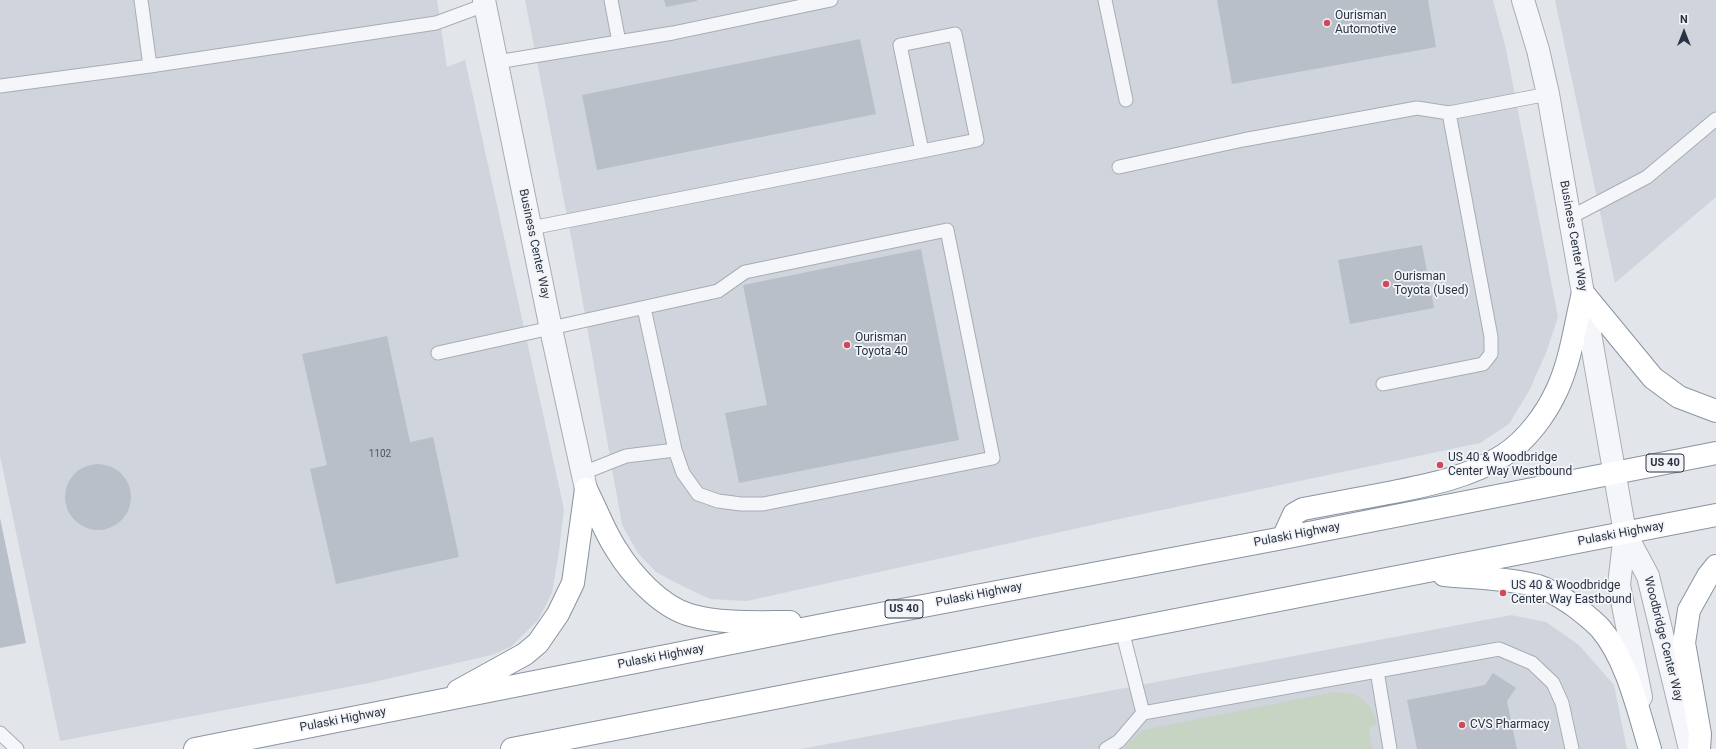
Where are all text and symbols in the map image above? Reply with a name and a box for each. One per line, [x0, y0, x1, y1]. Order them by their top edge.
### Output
place label: Ourisman Automotive [1335, 9, 1396, 37]
north arrow [1664, 12, 1704, 52]
text: N [1680, 13, 1688, 26]
marker: Ourisman Automotive [1322, 18, 1332, 28]
street label: Business Center Way [1556, 179, 1590, 293]
street label: Business Center Way [515, 188, 553, 300]
place label: Ourisman Toyota (Used) [1394, 270, 1469, 298]
marker: Ourisman Toyota (Used) [1381, 279, 1391, 289]
place label: Ourisman Toyota 40 [855, 331, 908, 359]
marker: Ourisman Toyota 40 [842, 340, 852, 350]
house number: 1102 [369, 448, 391, 460]
place label: US 40 & Woodbridge Center Way Westbound [1448, 451, 1572, 479]
road number: US 40 [1646, 454, 1684, 472]
marker: US 40 & Woodbridge Center Way Westbound [1435, 460, 1445, 470]
street label: Pulaski Highway [1577, 519, 1665, 549]
street label: Pulaski Highway [1253, 520, 1341, 550]
street label: Woodbridge Center Way [1641, 575, 1685, 703]
place label: US 40 & Woodbridge Center Way Eastbound [1511, 579, 1632, 607]
street label: Pulaski Highway [935, 580, 1023, 610]
marker: US 40 & Woodbridge Center Way Eastbound [1498, 588, 1508, 598]
road number: US 40 [885, 600, 923, 618]
street label: Pulaski Highway [617, 642, 705, 672]
street label: Pulaski Highway [299, 705, 387, 735]
place label: CVS Pharmacy [1470, 718, 1549, 732]
marker: CVS Pharmacy [1457, 720, 1467, 730]

